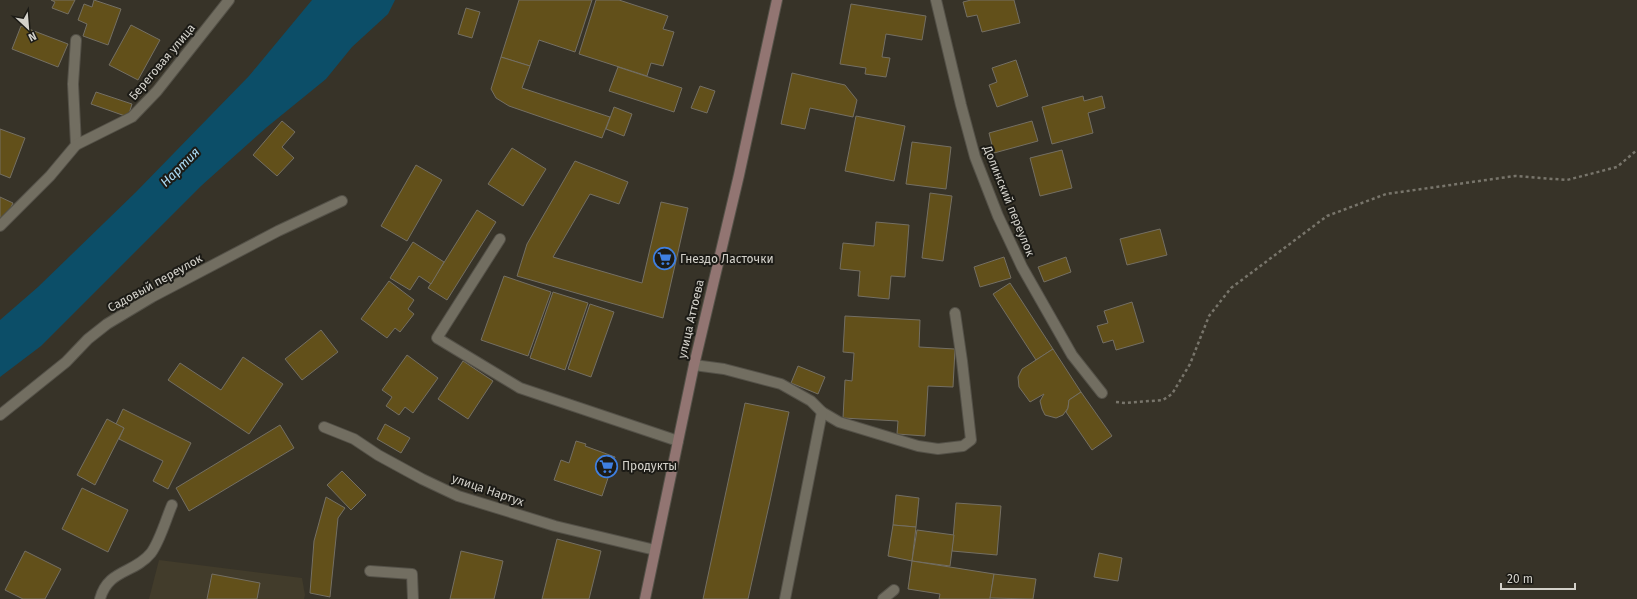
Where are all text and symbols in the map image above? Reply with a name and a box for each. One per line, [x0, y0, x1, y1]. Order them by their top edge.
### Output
north arrow [8, 8, 48, 48]
street label: Береговая улица [126, 21, 198, 103]
text: N [26, 29, 38, 44]
street label: Долинский переулок [980, 143, 1038, 259]
water label: Нартия [157, 144, 203, 190]
supermarket icon: Гнездо Ласточки [651, 246, 677, 272]
street label: Садовый переулок [105, 251, 205, 315]
place label: Гнездо Ласточки [680, 252, 774, 266]
street label: улица Аттоева [675, 278, 707, 360]
supermarket icon: Продукты [593, 453, 619, 479]
place label: Продукты [622, 459, 677, 473]
street label: улица Нартух [450, 471, 526, 509]
scale bar [1501, 565, 1575, 591]
text: 20 m [1507, 572, 1533, 586]

